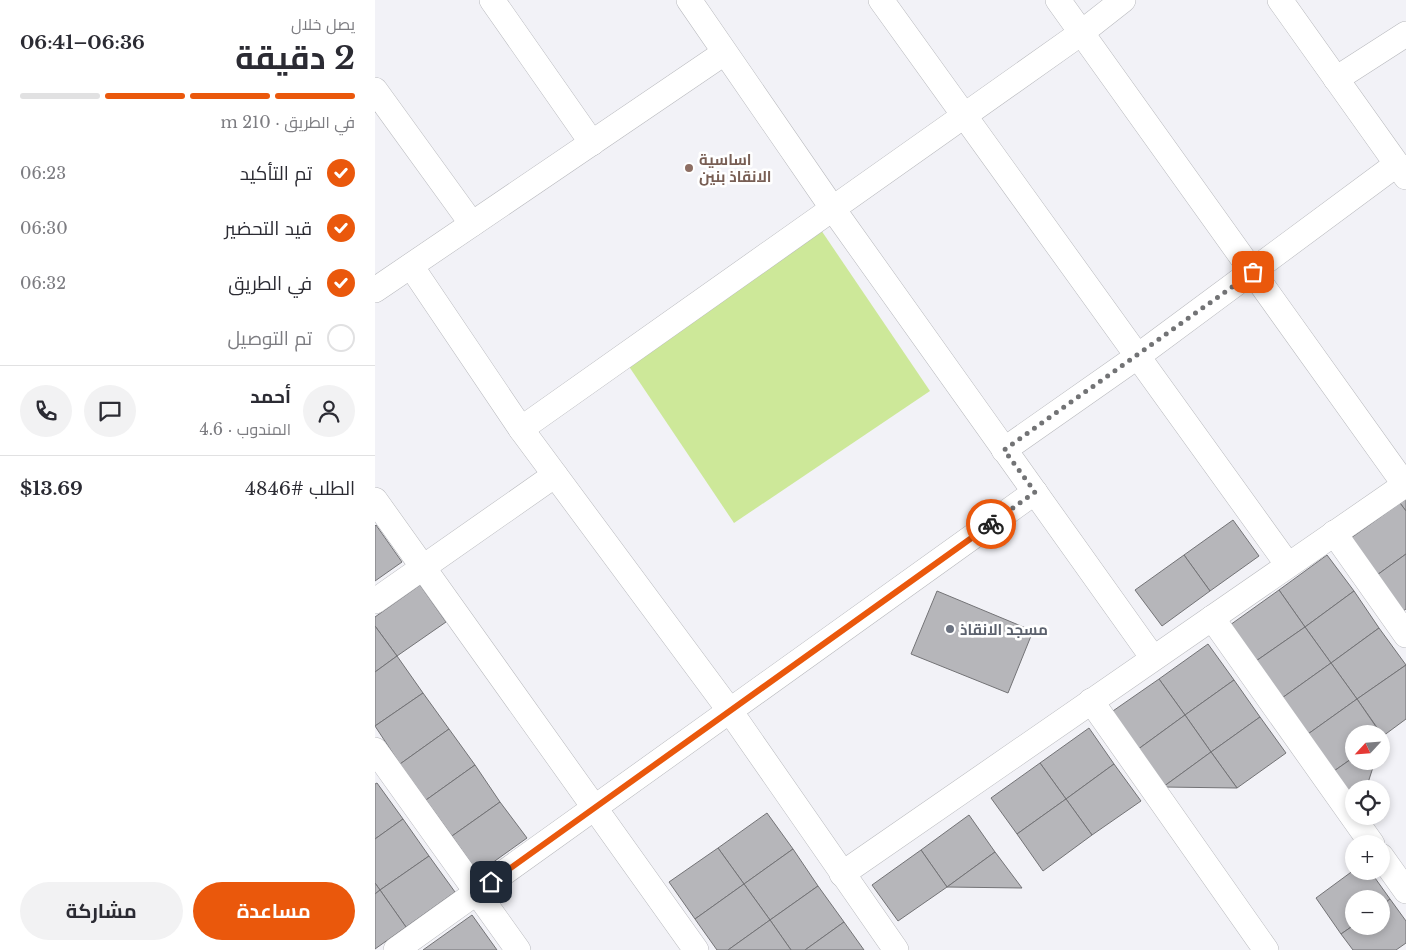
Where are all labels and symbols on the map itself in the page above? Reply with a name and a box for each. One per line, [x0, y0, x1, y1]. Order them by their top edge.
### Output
place label: اساسية الانقاذ بنين [699, 150, 772, 186]
marker: اساسية الانقاذ بنين [683, 162, 695, 174]
pin [1232, 251, 1274, 293]
courier [966, 499, 1016, 549]
place label: مسجد الانقاذ [960, 620, 1048, 639]
marker: مسجد الانقاذ [944, 623, 956, 635]
north arrow [1345, 725, 1390, 770]
pin [470, 861, 512, 903]

